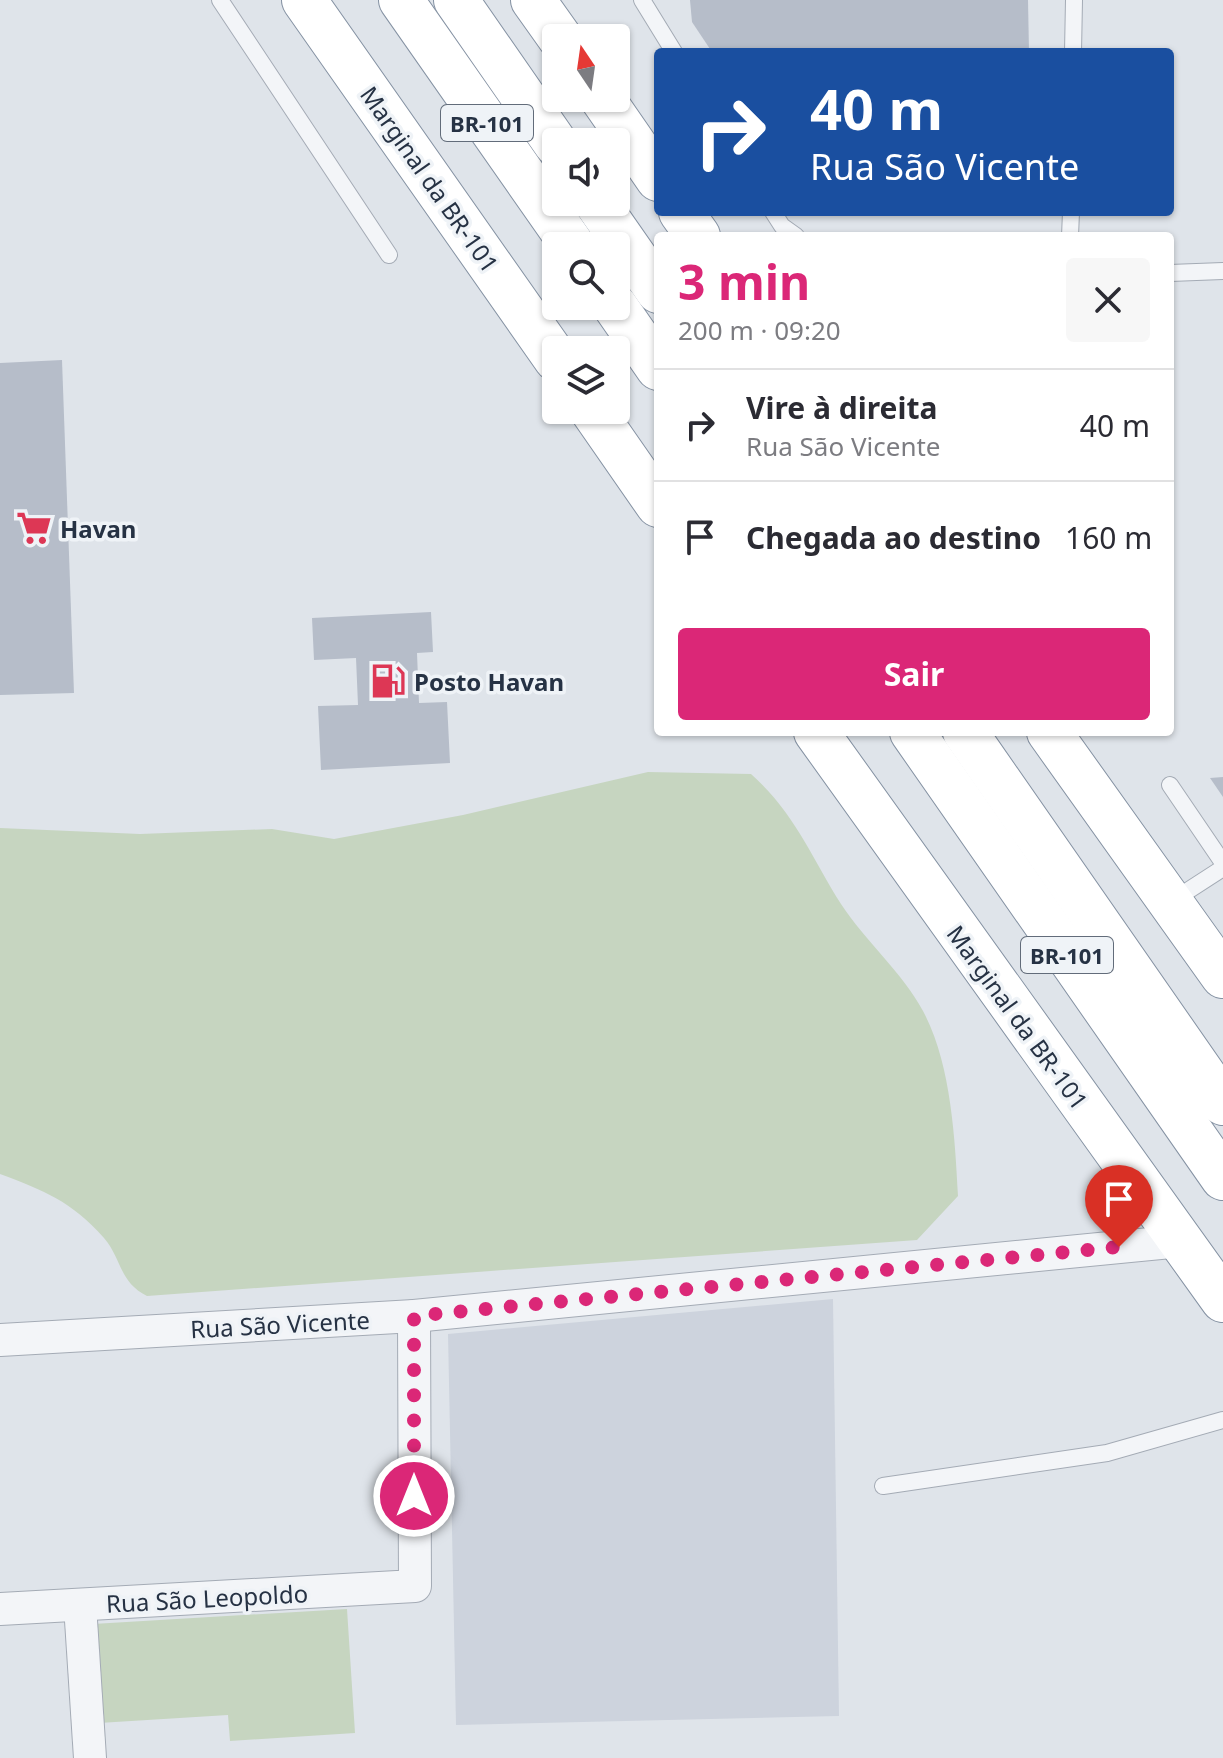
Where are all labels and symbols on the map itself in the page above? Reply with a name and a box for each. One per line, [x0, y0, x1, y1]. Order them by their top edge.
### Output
north arrow [542, 24, 630, 112]
street label: Marginal da BR-101 [353, 79, 507, 279]
road number: BR-101 [441, 105, 533, 141]
supermarket icon: Havan [15, 509, 53, 547]
place label: Havan [60, 512, 136, 545]
fuel station icon: Posto Havan [369, 662, 407, 700]
place label: Posto Havan [414, 665, 564, 698]
street label: Marginal da BR-101 [940, 918, 1096, 1116]
road number: BR-101 [1021, 937, 1113, 973]
pin [1085, 1165, 1153, 1247]
street label: Rua São Vicente [189, 1303, 371, 1345]
position arrow [372, 1454, 456, 1538]
street label: Rua São Leopoldo [105, 1576, 309, 1620]

